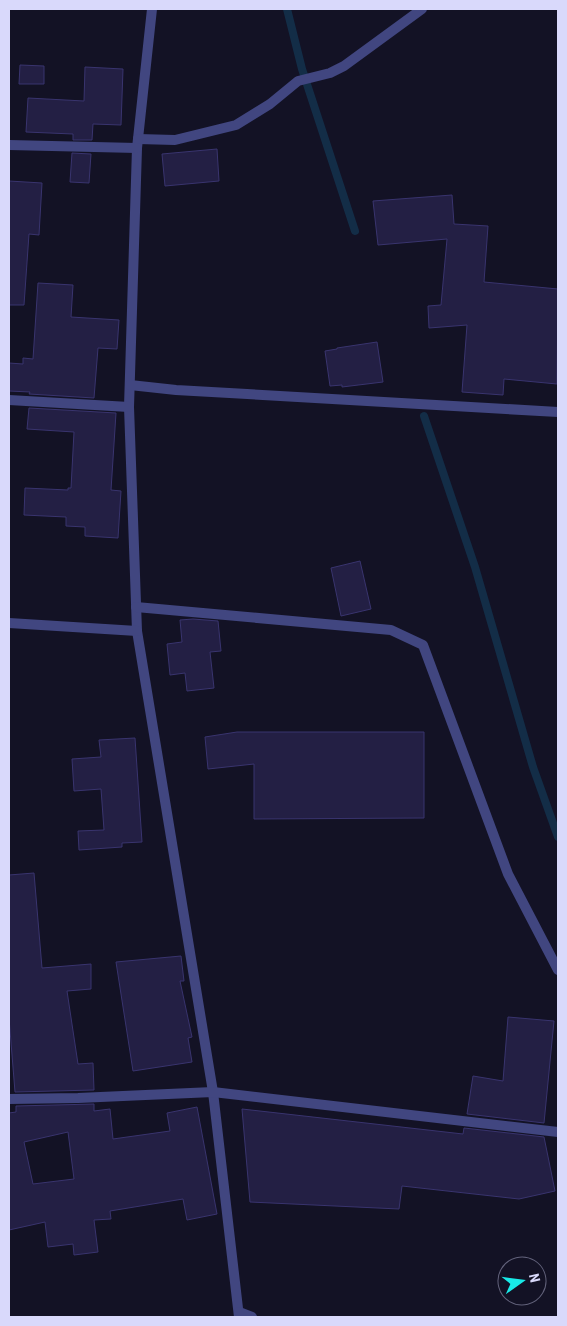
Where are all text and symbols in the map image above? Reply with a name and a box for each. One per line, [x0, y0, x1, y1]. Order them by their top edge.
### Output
north arrow [497, 1256, 547, 1306]
text: N [526, 1272, 543, 1284]

